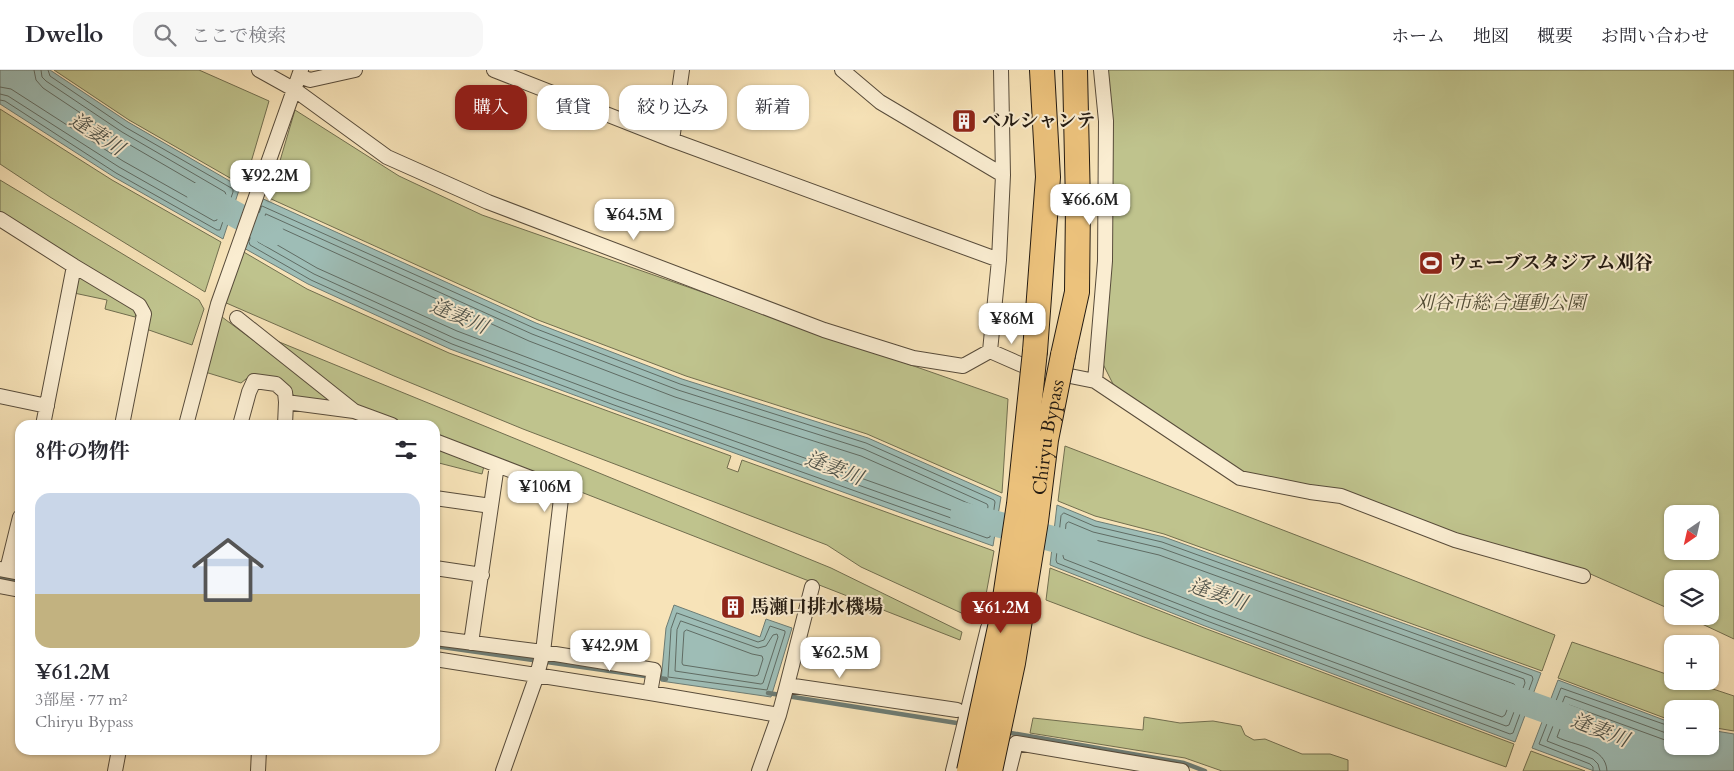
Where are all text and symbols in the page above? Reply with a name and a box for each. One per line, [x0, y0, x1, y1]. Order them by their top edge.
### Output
search box [133, 12, 483, 57]
text: Dwello [25, 18, 103, 51]
icon: search [151, 21, 179, 49]
text: ここで検索 [191, 23, 286, 49]
text: ホーム [1391, 24, 1445, 49]
text: 地図 [1473, 24, 1509, 49]
text: 概要 [1537, 24, 1573, 49]
text: お問い合わせ [1601, 24, 1709, 49]
chip: 購入 [455, 85, 527, 130]
chip: 賃貸 [537, 85, 609, 130]
chip: 絞り込み [619, 85, 727, 130]
chip: 新着 [737, 85, 809, 130]
water label: 逢妻川 [64, 106, 131, 163]
building icon: ベルシャンテ [951, 108, 977, 134]
place label: ベルシャンテ [982, 108, 1095, 134]
pin: ¥92.2M [229, 160, 311, 202]
text: ¥92.2M [241, 165, 299, 187]
pin: ¥66.6M [1049, 184, 1131, 226]
text: ¥66.6M [1061, 189, 1119, 211]
pin: ¥64.5M [593, 198, 675, 241]
text: ¥64.5M [605, 204, 663, 226]
sports icon: ウェーブスタジアム刈谷 [1418, 250, 1444, 276]
place label: ウェーブスタジアム刈谷 [1448, 250, 1653, 276]
park label: 刈谷市総合運動公園 [1414, 290, 1588, 316]
water label: 逢妻川 [426, 292, 494, 341]
pin: ¥86M [982, 302, 1042, 345]
text: ¥86M [990, 308, 1034, 330]
street label: Chiryu Bypass [1026, 377, 1071, 497]
icon: filters [392, 436, 420, 464]
text: 8件の物件 [35, 437, 130, 466]
water label: 逢妻川 [801, 445, 869, 492]
pin: ¥106M [510, 470, 580, 513]
text: ¥106M [519, 476, 571, 498]
north arrow [1664, 505, 1719, 560]
map controls [1664, 505, 1719, 755]
icon: home [183, 525, 273, 615]
button: layers [1664, 570, 1719, 625]
water label: 逢妻川 [1185, 571, 1253, 617]
pin: ¥61.2M [960, 592, 1042, 634]
building icon: 馬瀬口排水機場 [720, 594, 746, 620]
place label: 馬瀬口排水機場 [750, 594, 883, 620]
text: ¥61.2M [972, 597, 1030, 619]
pin: ¥42.9M [569, 630, 651, 672]
text: ¥42.9M [581, 635, 639, 657]
button: + [1664, 635, 1719, 690]
pin: ¥62.5M [799, 636, 881, 679]
text: ¥62.5M [811, 642, 869, 664]
text: ¥61.2M [35, 658, 111, 687]
text: 3部屋 · 77 m² [35, 689, 127, 711]
button: − [1664, 700, 1719, 755]
water label: 逢妻川 [1567, 707, 1635, 754]
text: Chiryu Bypass [35, 711, 133, 733]

